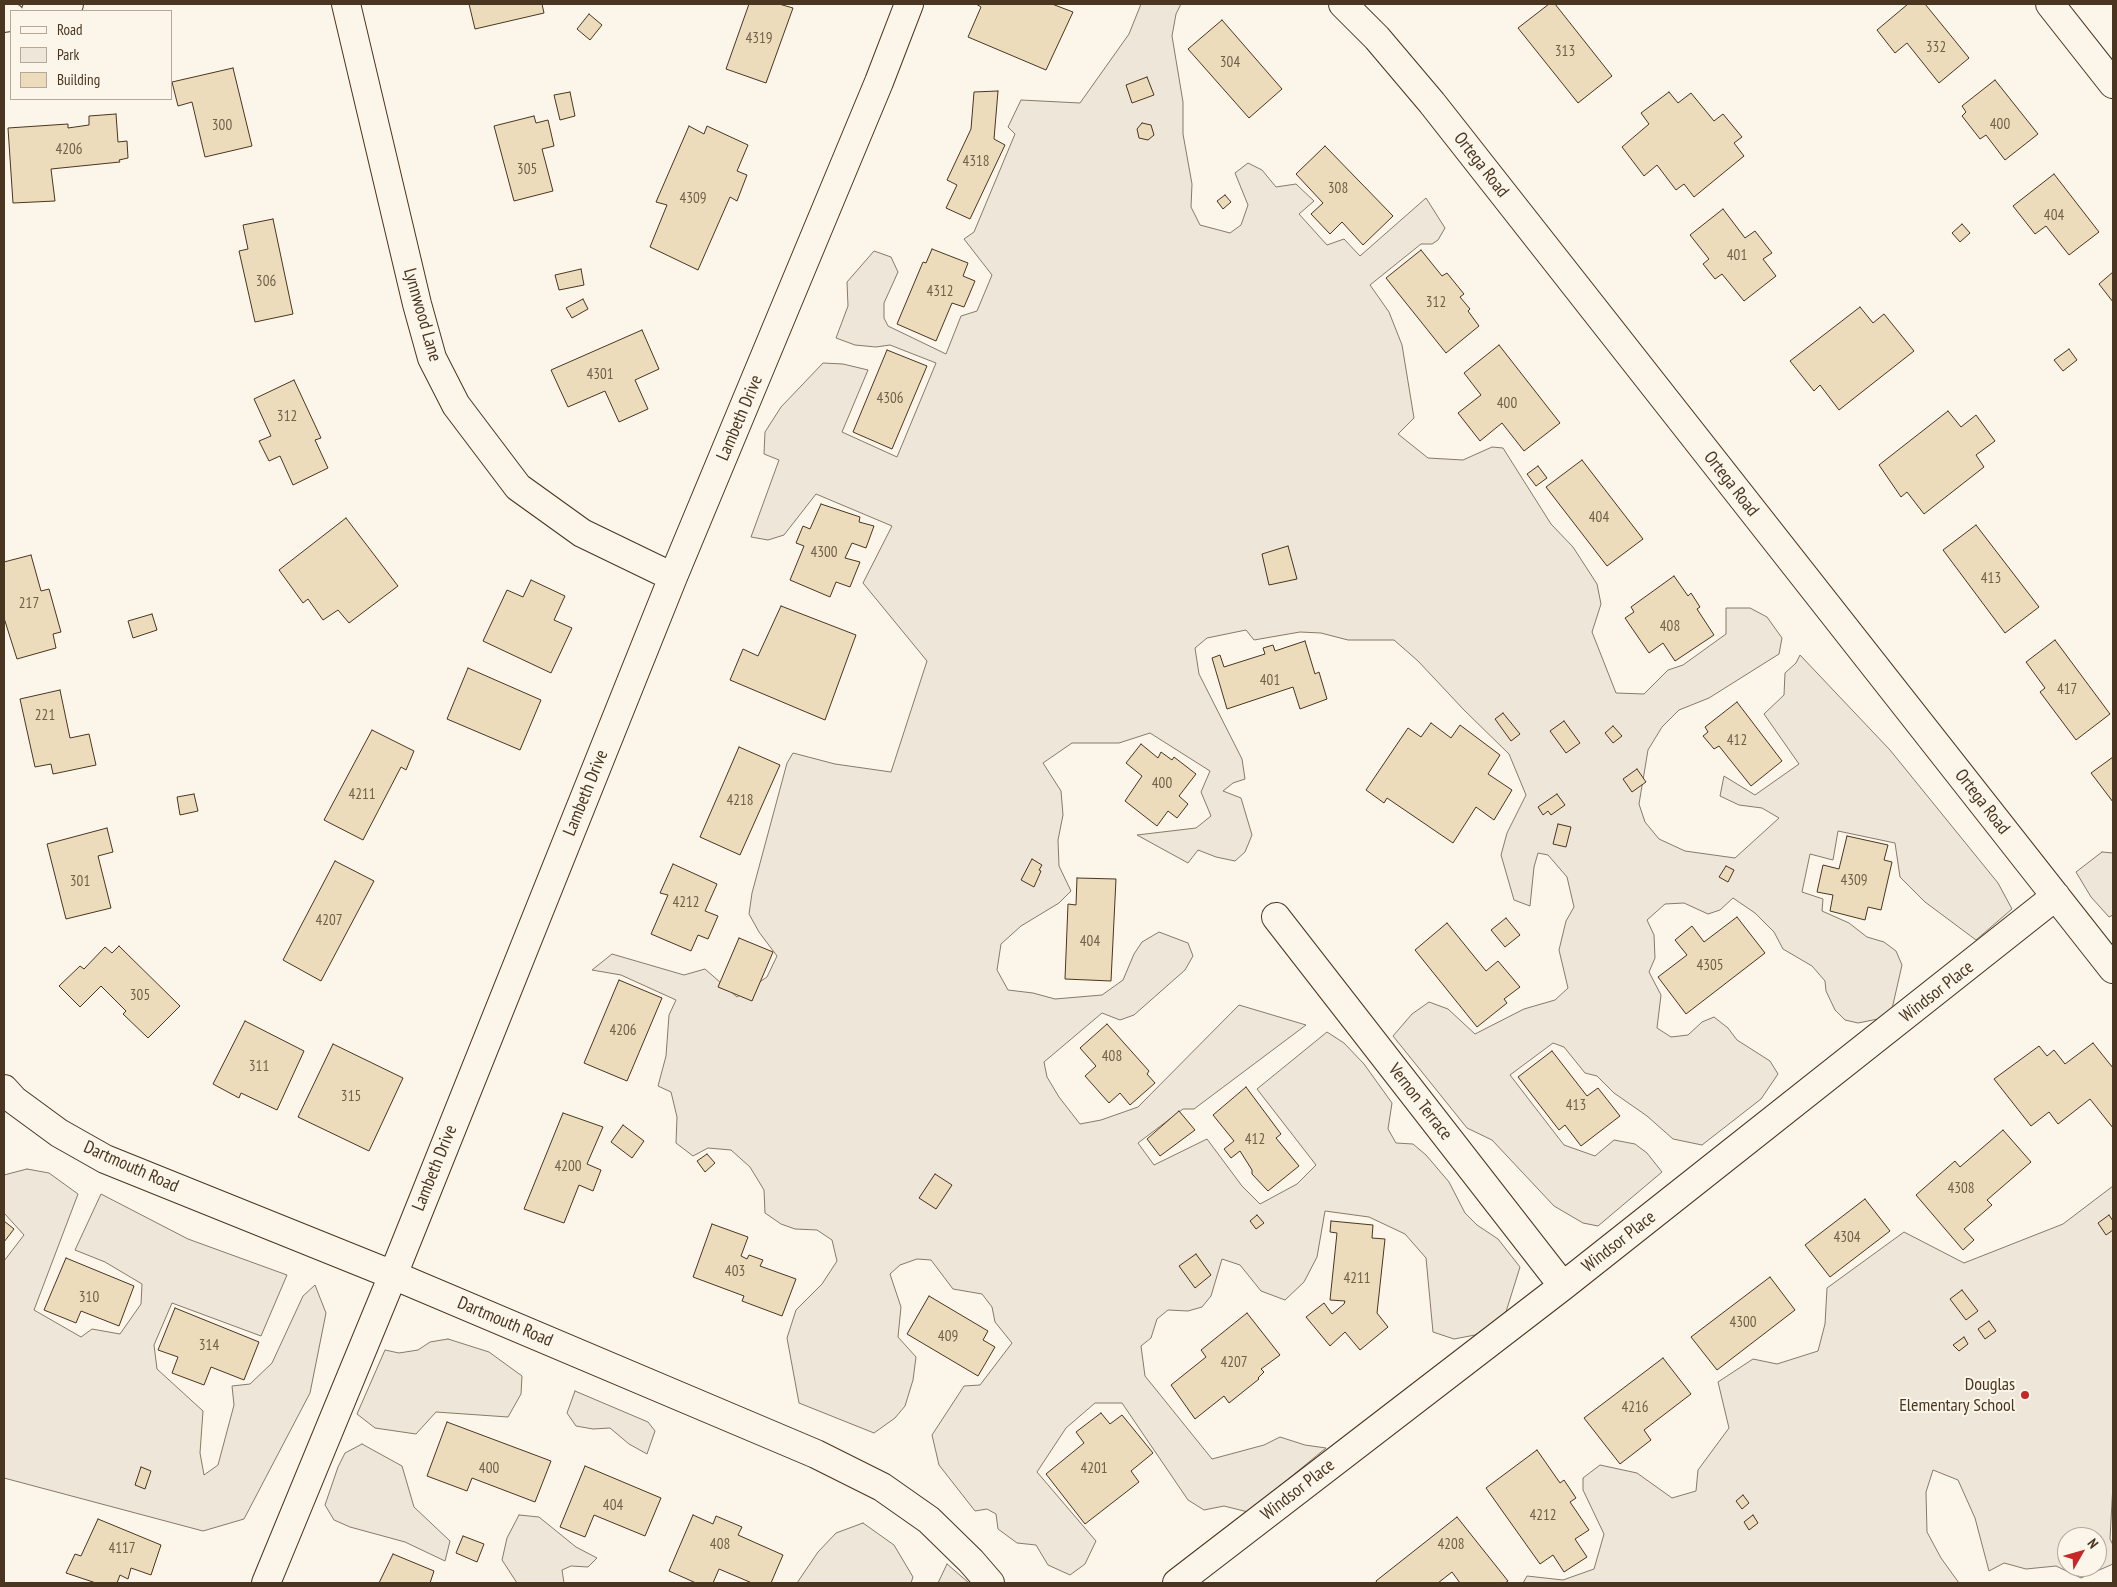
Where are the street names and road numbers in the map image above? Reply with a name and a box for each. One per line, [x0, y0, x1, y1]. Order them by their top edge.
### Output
street label: Ortega Road [1449, 128, 1513, 202]
street label: Lynnwood Lane [398, 266, 446, 364]
street label: Lambeth Drive [712, 372, 768, 464]
street label: Ortega Road [1699, 447, 1763, 521]
street label: Lambeth Drive [559, 747, 613, 839]
street label: Ortega Road [1950, 765, 2014, 839]
street label: Windsor Place [1896, 957, 1978, 1027]
street label: Vernon Terrace [1383, 1059, 1457, 1145]
street label: Lambeth Drive [408, 1122, 462, 1214]
street label: Dartmouth Road [80, 1136, 182, 1198]
street label: Windsor Place [1578, 1207, 1660, 1277]
street label: Dartmouth Road [454, 1292, 556, 1352]
street label: Windsor Place [1257, 1455, 1339, 1525]

